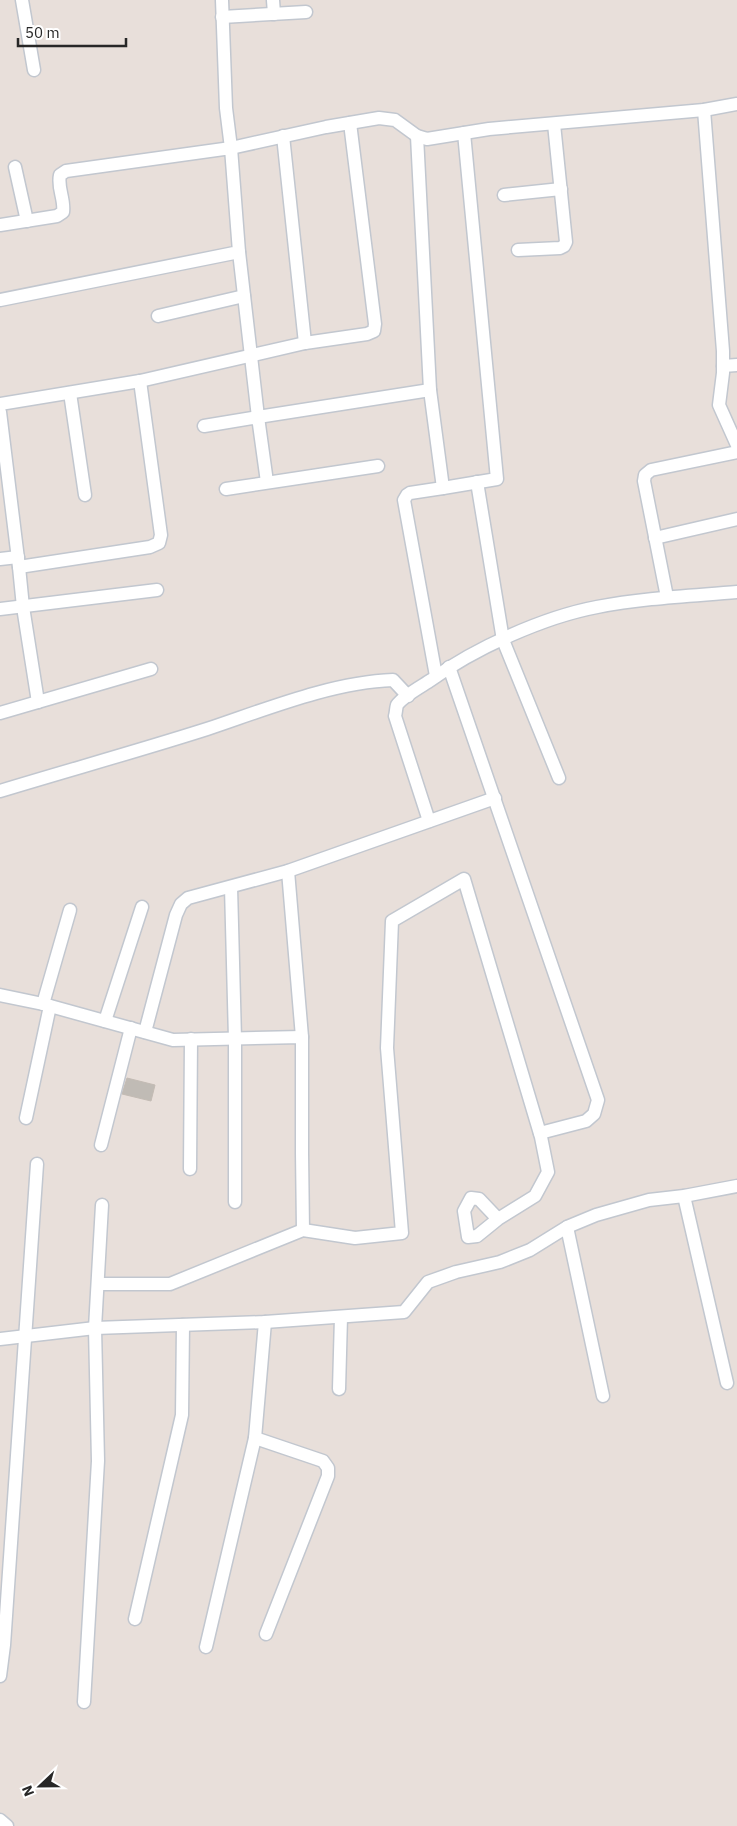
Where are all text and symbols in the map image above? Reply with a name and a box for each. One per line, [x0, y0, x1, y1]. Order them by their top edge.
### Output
scale bar [18, 15, 125, 47]
text: 50 m [25, 23, 60, 42]
north arrow [15, 1761, 65, 1811]
text: N [18, 1783, 38, 1799]

